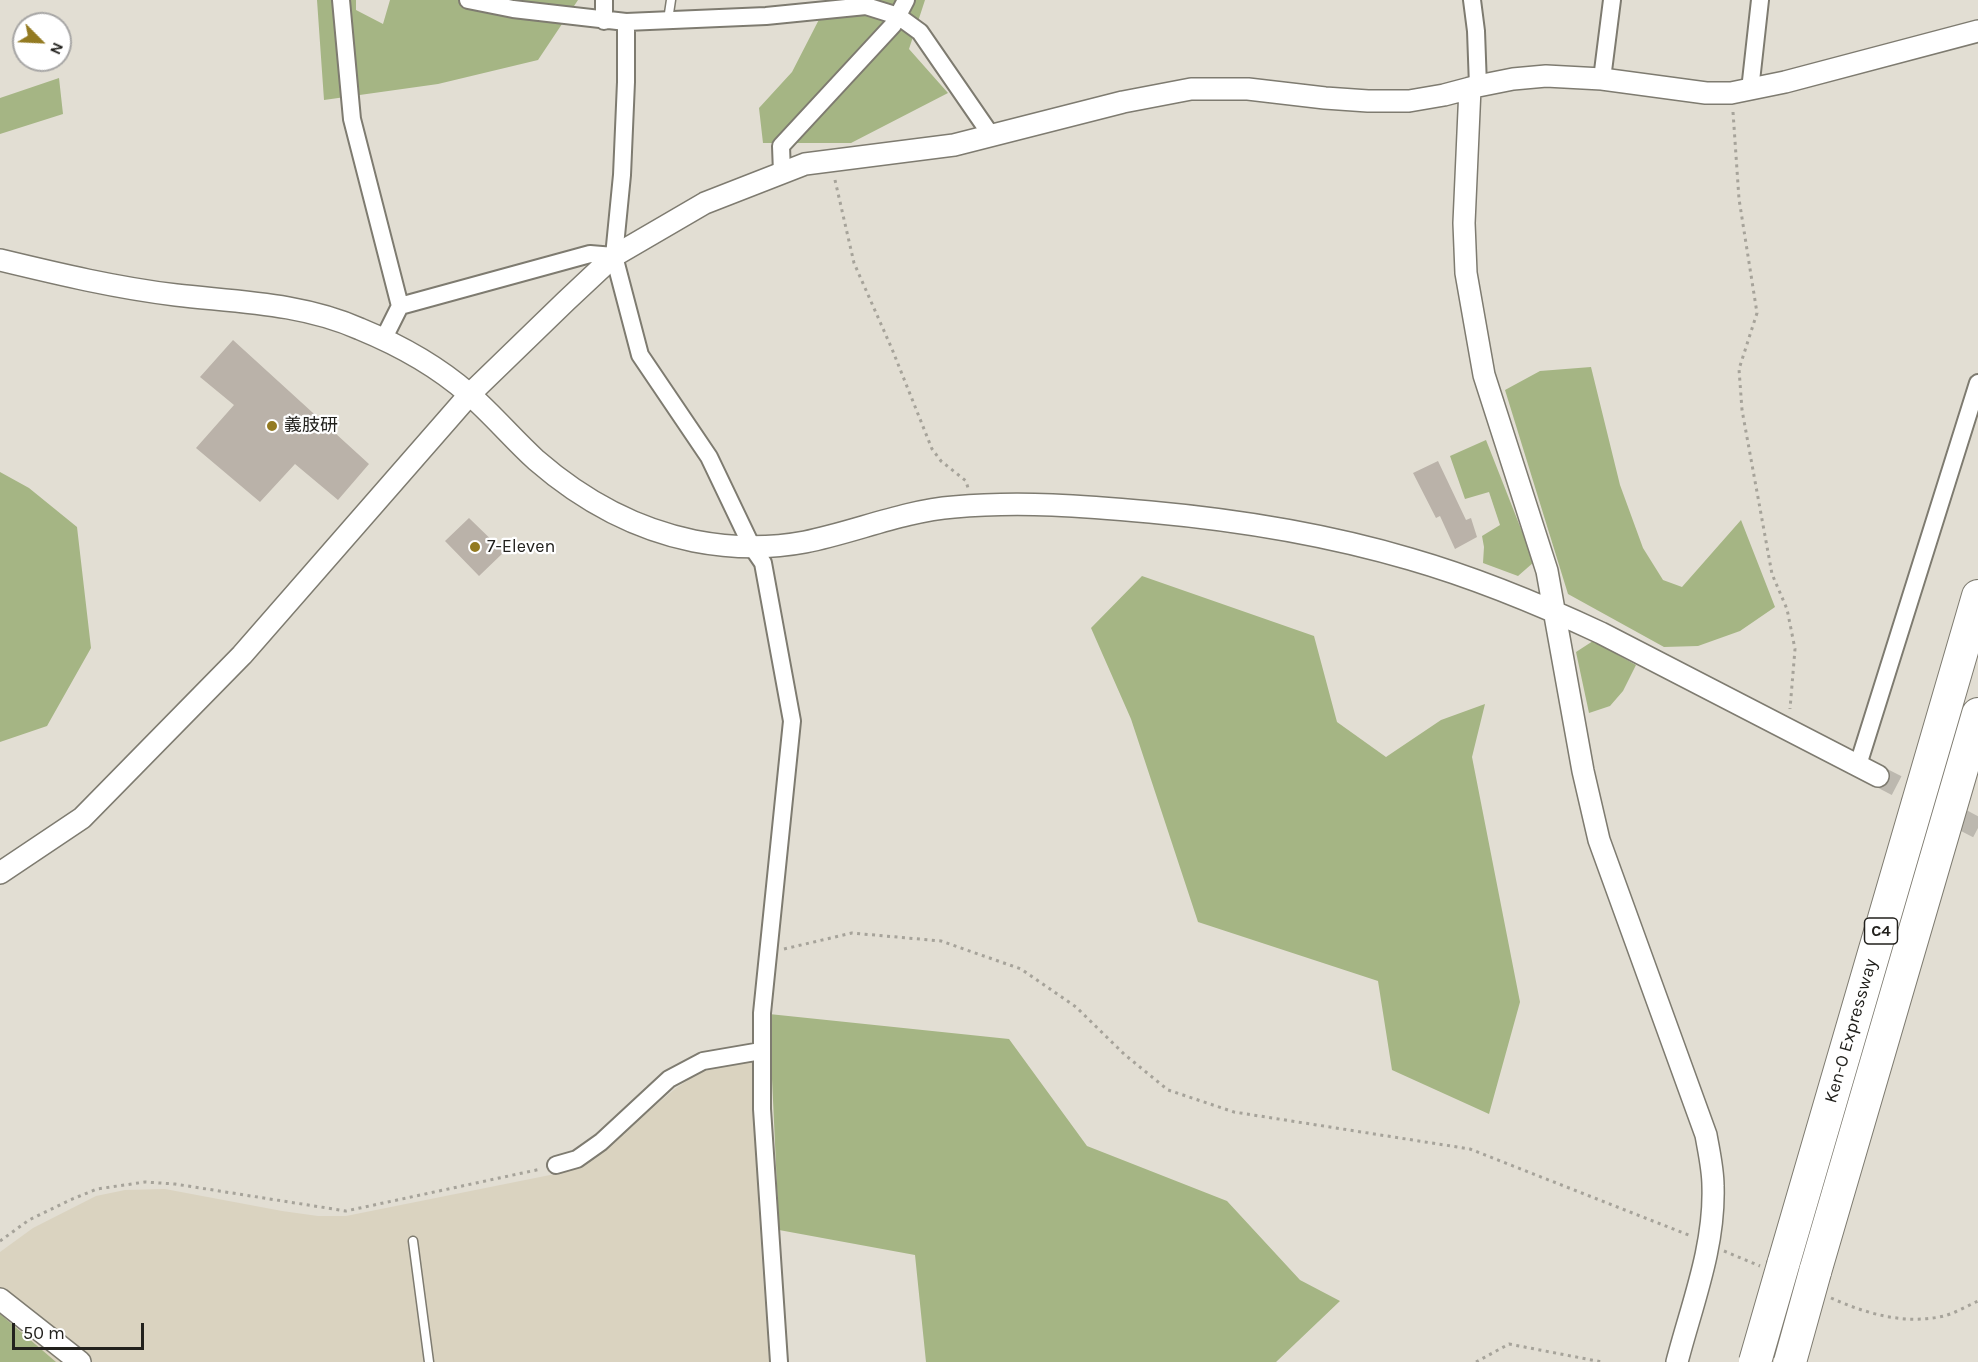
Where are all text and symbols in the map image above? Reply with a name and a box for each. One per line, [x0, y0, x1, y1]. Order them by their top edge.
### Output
north arrow [12, 12, 72, 72]
text: N [46, 40, 68, 58]
place label: 義肢研 [284, 415, 338, 437]
marker: 義肢研 [265, 419, 279, 433]
place label: 7-Eleven [487, 536, 555, 558]
marker: 7-Eleven [468, 540, 482, 554]
road number: C4 [1864, 918, 1898, 944]
street label: Ken-O Expressway [1820, 956, 1882, 1106]
scale bar [15, 1311, 147, 1349]
text: 50 m [23, 1322, 65, 1344]

